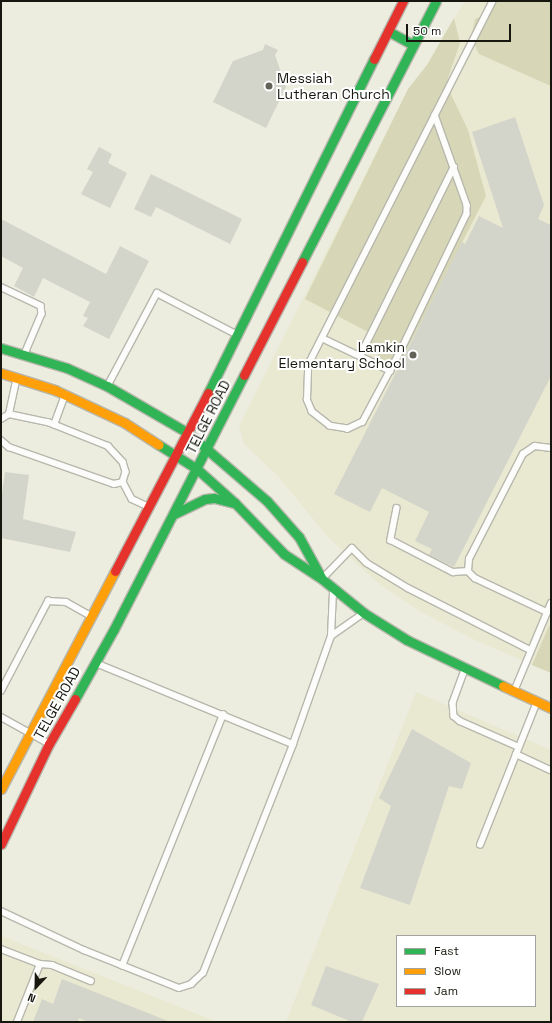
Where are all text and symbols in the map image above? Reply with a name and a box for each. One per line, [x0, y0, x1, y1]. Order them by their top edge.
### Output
scale bar [408, 16, 513, 42]
text: 50 m [413, 23, 441, 39]
place label: Messiah Lutheran Church [277, 70, 390, 102]
marker: Messiah Lutheran Church [264, 81, 274, 91]
place label: Lamkin Elementary School [279, 339, 405, 372]
marker: Lamkin Elementary School [408, 350, 418, 360]
street label: TELGE ROAD [182, 377, 234, 457]
street label: TELGE ROAD [30, 664, 84, 742]
legend [396, 935, 536, 1007]
text: Fast [434, 943, 459, 959]
text: Slow [434, 963, 461, 979]
north arrow [16, 967, 56, 1007]
text: Jam [434, 983, 458, 999]
text: N [25, 990, 38, 1006]

